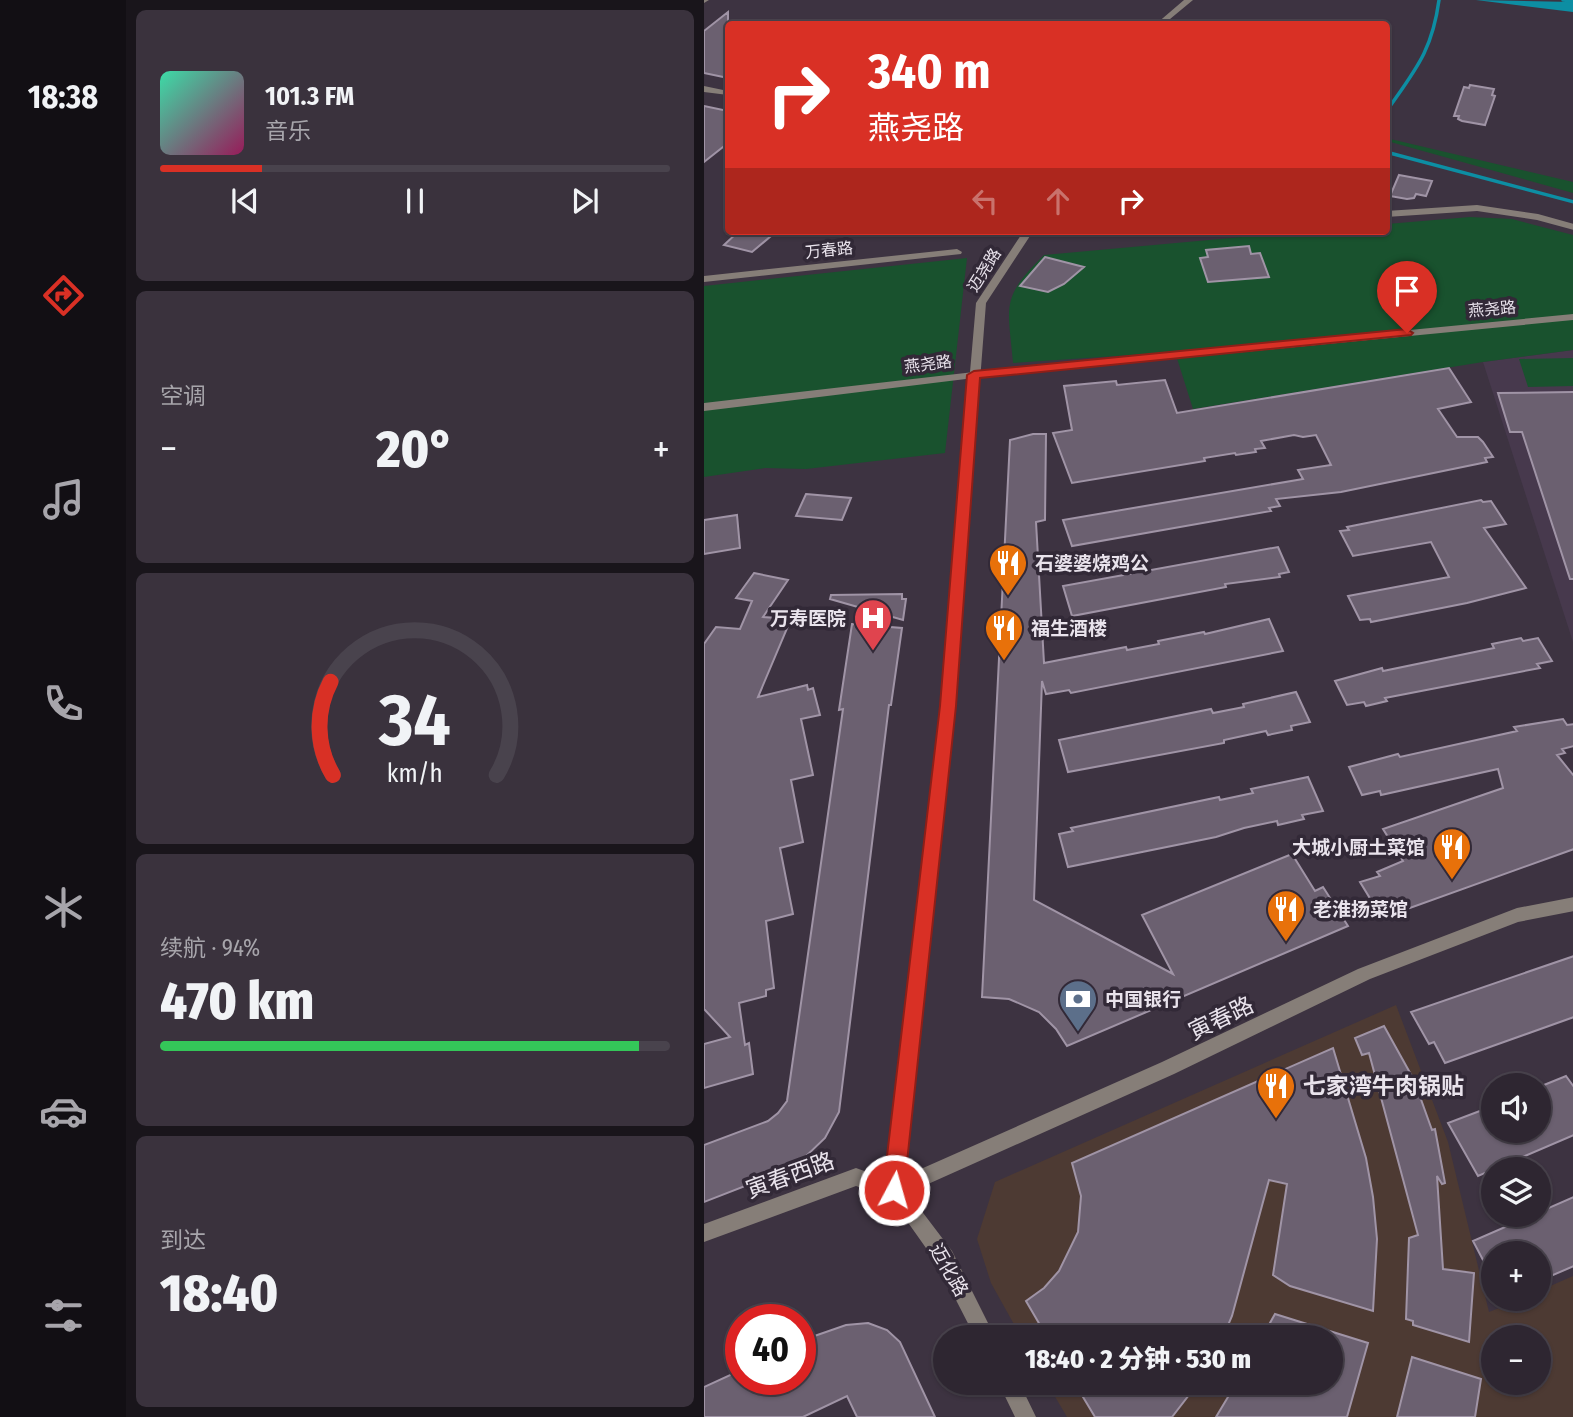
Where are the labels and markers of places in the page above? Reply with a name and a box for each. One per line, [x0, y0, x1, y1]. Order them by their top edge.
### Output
pin [1377, 261, 1437, 333]
restaurant icon: 石婆婆烧鸡公 [987, 542, 1029, 597]
place label: 石婆婆烧鸡公 [1035, 552, 1149, 575]
hospital icon: 万寿医院 [852, 597, 894, 652]
place label: 万寿医院 [770, 607, 846, 630]
restaurant icon: 福生酒楼 [983, 607, 1025, 662]
place label: 福生酒楼 [1031, 617, 1107, 640]
restaurant icon: 大城小厨土菜馆 [1431, 826, 1473, 881]
place label: 大城小厨土菜馆 [1292, 836, 1425, 859]
restaurant icon: 老淮扬菜馆 [1265, 888, 1307, 943]
place label: 老淮扬菜馆 [1313, 898, 1408, 921]
bank icon: 中国银行 [1057, 978, 1099, 1033]
place label: 中国银行 [1105, 988, 1181, 1011]
restaurant icon: 七家湾牛肉锅贴 [1255, 1065, 1297, 1120]
place label: 七家湾牛肉锅贴 [1303, 1072, 1464, 1100]

